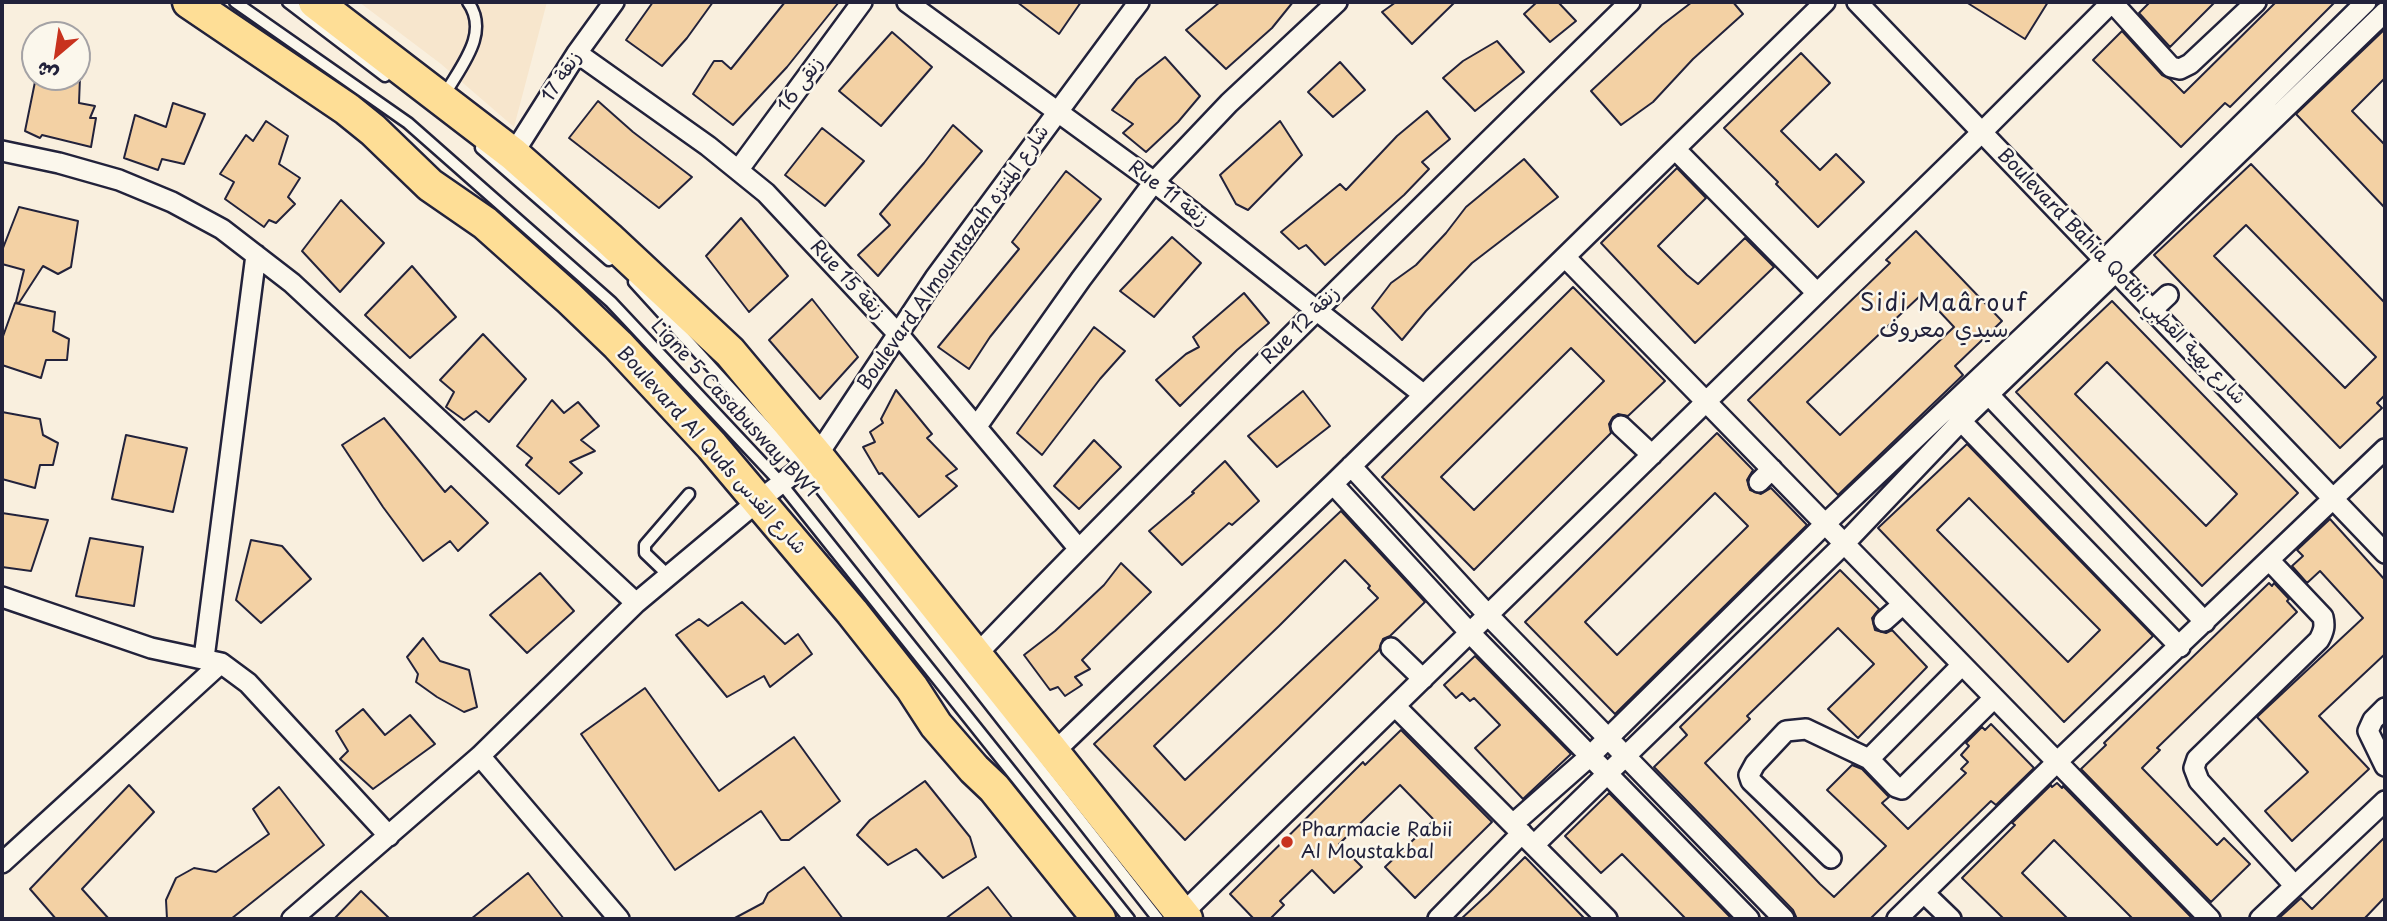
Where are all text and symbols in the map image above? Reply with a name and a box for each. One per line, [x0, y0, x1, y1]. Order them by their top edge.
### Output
north arrow [21, 21, 91, 91]
street label: زنقة 17 [537, 47, 587, 107]
street label: زنقى 16 [773, 53, 829, 117]
text: ش [31, 55, 63, 90]
street label: Boulevard Almountazah شارع المنتزه [853, 121, 1055, 395]
street label: Boulevard Bahia Qotbi شارع بهية القطبي [1992, 144, 2250, 410]
street label: Rue 11 زنقة [1123, 156, 1213, 232]
street label: Rue 15 زنقة [805, 236, 889, 324]
street label: Rue 12 زنقة [1257, 282, 1345, 370]
district label: Sidi Maârouf سيدي معروف [1863, 291, 2025, 345]
street label: Ligne 5 Casabusway BW1 [646, 315, 822, 503]
street label: Boulevard Al Quds شارع القدس [612, 342, 810, 560]
place label: Pharmacie Rabii Al Moustakbal [1301, 820, 1453, 864]
marker: Pharmacie Rabii Al Moustakbal [1279, 834, 1295, 850]

